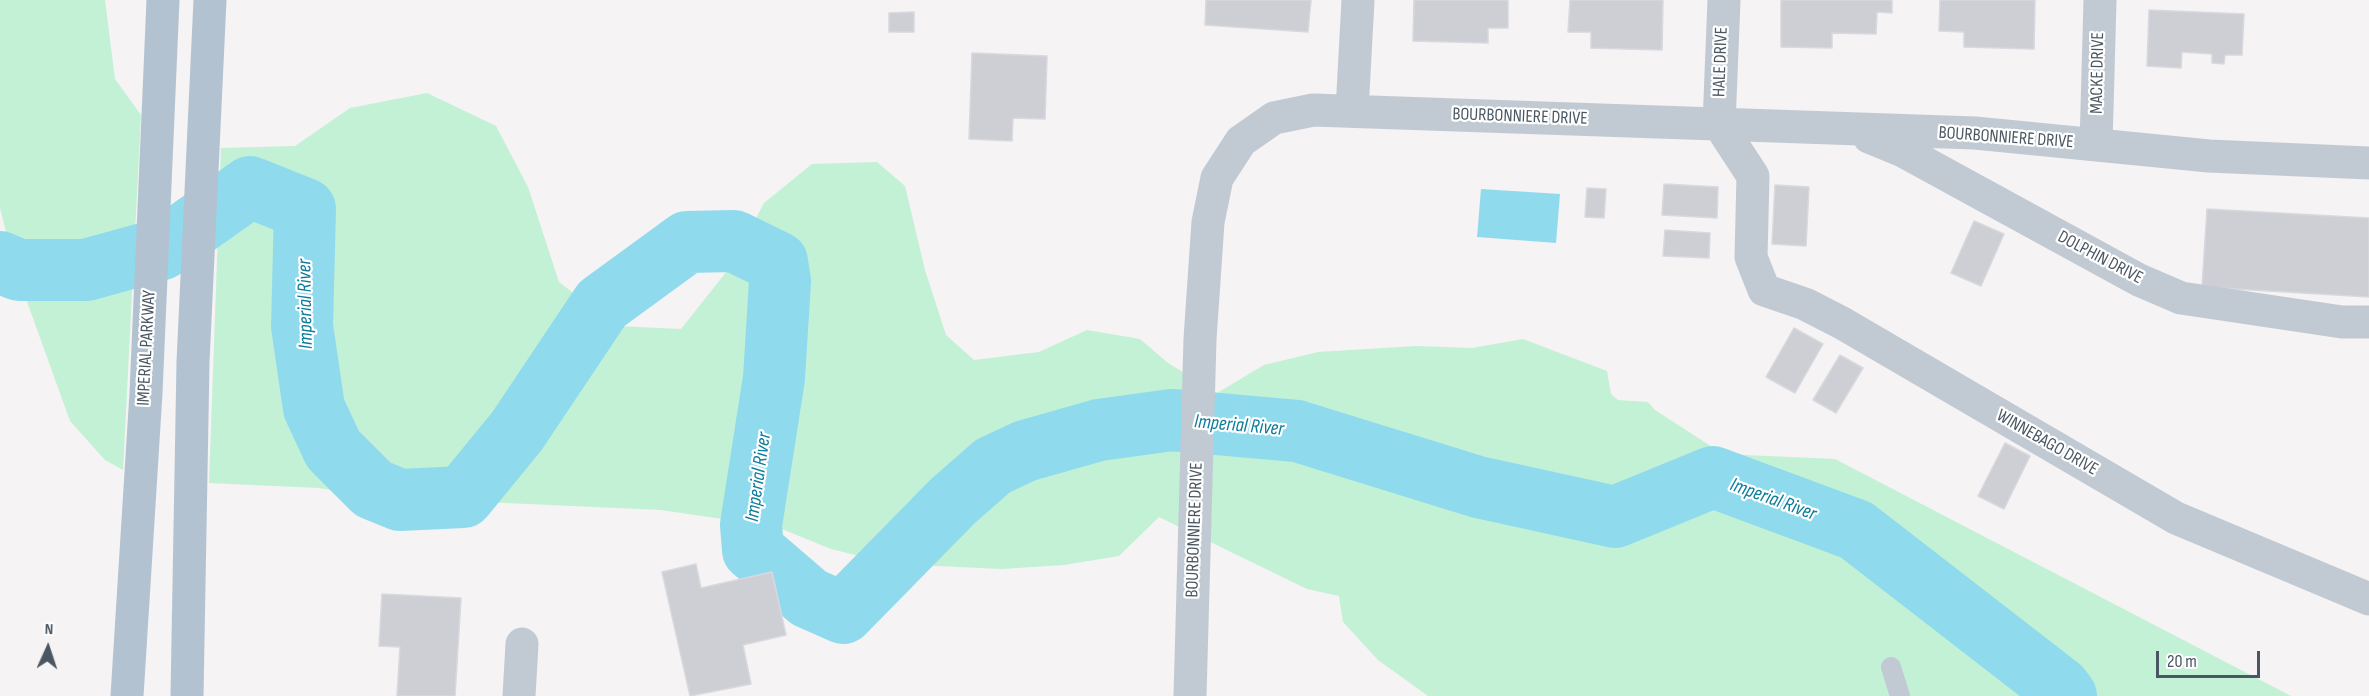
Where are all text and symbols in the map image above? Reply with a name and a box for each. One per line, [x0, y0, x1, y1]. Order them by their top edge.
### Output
street label: HALE DRIVE [1709, 27, 1733, 97]
street label: MACKE DRIVE [2086, 32, 2110, 114]
street label: BOURBONNIERE DRIVE [1452, 104, 1588, 130]
street label: BOURBONNIERE DRIVE [1938, 123, 2074, 153]
street label: DOLPHIN DRIVE [2054, 227, 2146, 289]
water label: Imperial River [293, 259, 319, 349]
street label: IMPERIAL PARKWAY [133, 290, 161, 406]
street label: WINNEBAGO DRIVE [1992, 405, 2102, 481]
water label: Imperial River [1193, 410, 1285, 442]
water label: Imperial River [741, 431, 777, 523]
street label: BOURBONNIERE DRIVE [1182, 462, 1208, 598]
water label: Imperial River [1727, 473, 1819, 527]
north arrow [18, 618, 78, 678]
text: N [44, 620, 54, 639]
scale bar [2159, 639, 2262, 677]
text: 20 m [2167, 651, 2197, 672]

